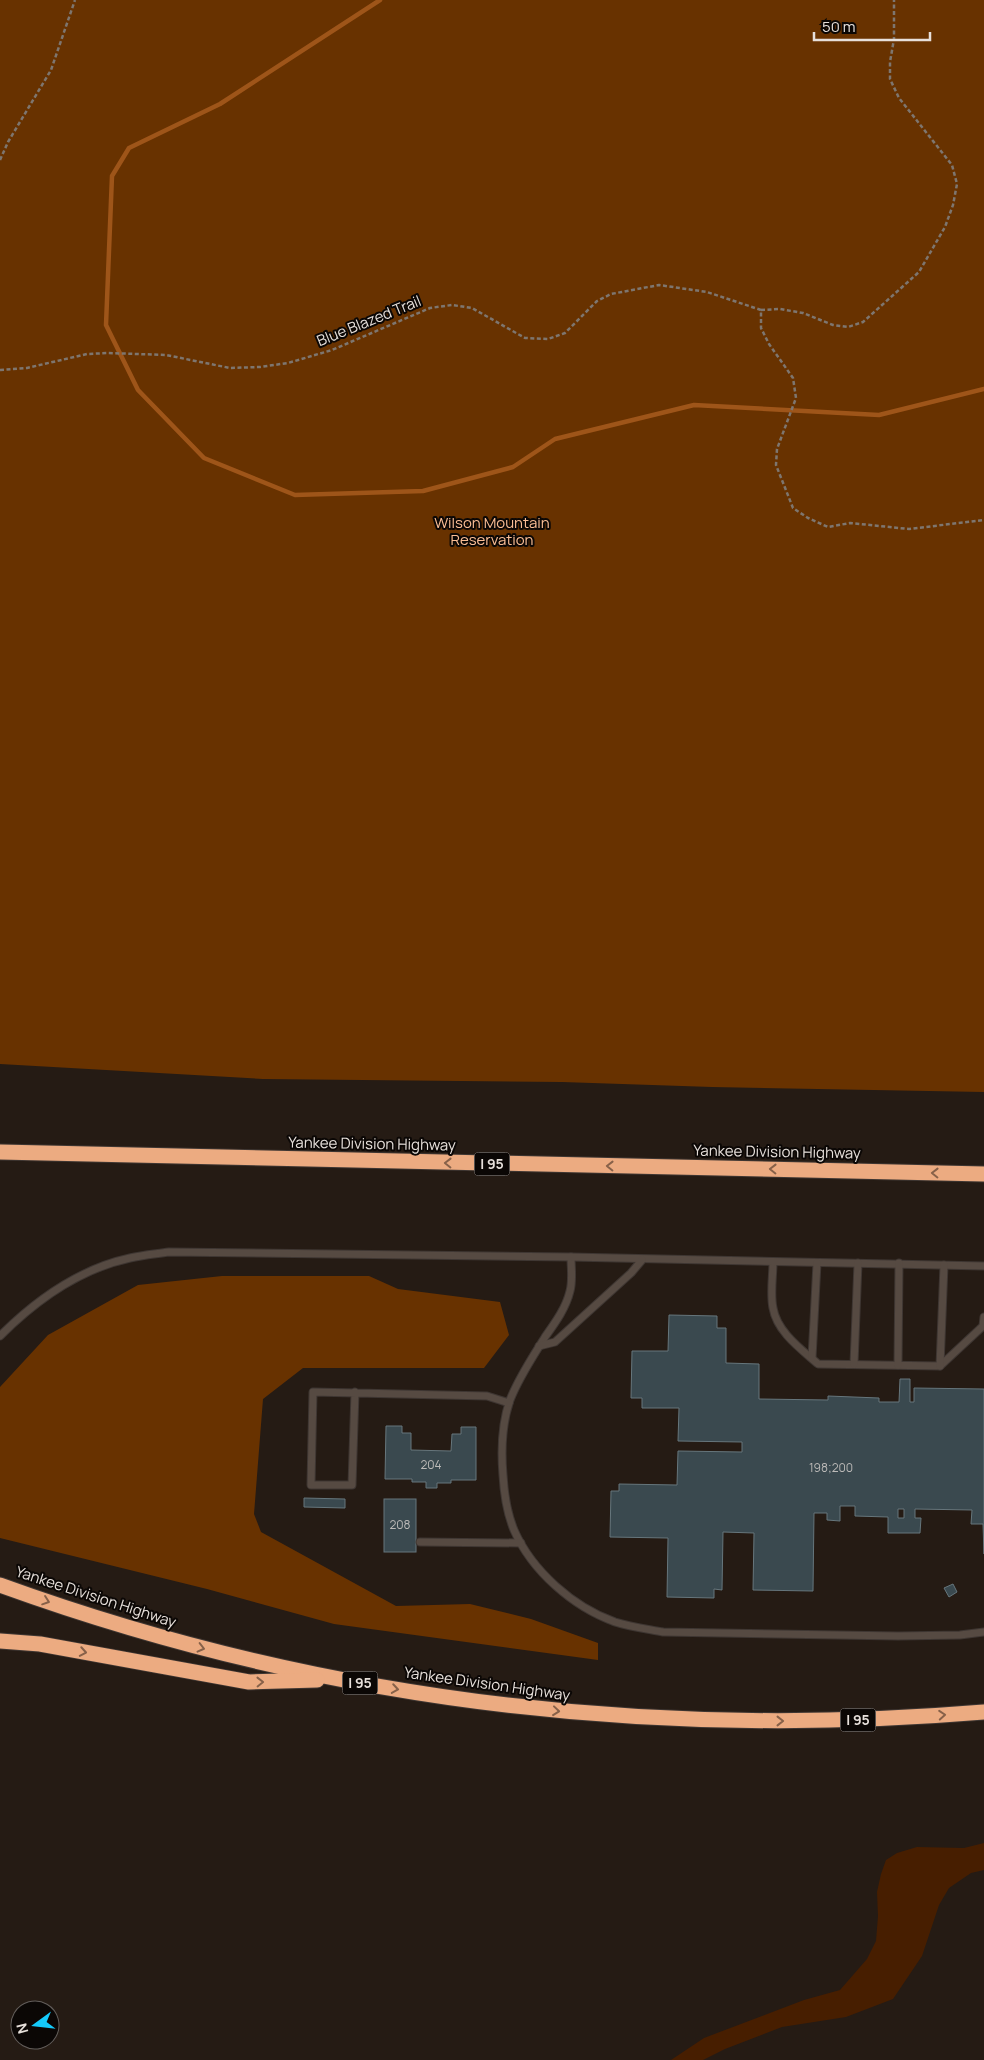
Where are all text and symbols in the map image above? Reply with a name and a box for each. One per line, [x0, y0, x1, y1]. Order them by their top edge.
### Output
scale bar [814, 10, 930, 42]
text: 50 m [822, 16, 856, 37]
street label: Blue Blazed Trail [313, 290, 424, 351]
park label: Wilson Mountain Reservation [434, 512, 550, 550]
street label: Yankee Division Highway [288, 1132, 456, 1155]
street label: Yankee Division Highway [693, 1140, 861, 1163]
road number: I 95 [474, 1152, 510, 1176]
one-way arrow [444, 1157, 452, 1168]
one-way arrow [606, 1161, 614, 1171]
one-way arrow [769, 1164, 777, 1175]
one-way arrow [931, 1168, 939, 1178]
house number: 204 [420, 1456, 442, 1473]
house number: 198;200 [809, 1459, 853, 1476]
house number: 208 [389, 1516, 411, 1533]
street label: Yankee Division Highway [13, 1561, 179, 1632]
one-way arrow [41, 1595, 50, 1605]
one-way arrow [197, 1642, 205, 1652]
one-way arrow [78, 1646, 87, 1656]
street label: Yankee Division Highway [403, 1661, 572, 1706]
road number: I 95 [342, 1672, 378, 1695]
one-way arrow [256, 1676, 264, 1687]
one-way arrow [390, 1683, 399, 1693]
one-way arrow [552, 1705, 560, 1716]
road number: I 95 [840, 1708, 876, 1732]
one-way arrow [939, 1709, 947, 1720]
one-way arrow [776, 1716, 784, 1726]
north arrow [10, 2000, 60, 2050]
text: N [11, 2021, 32, 2036]

